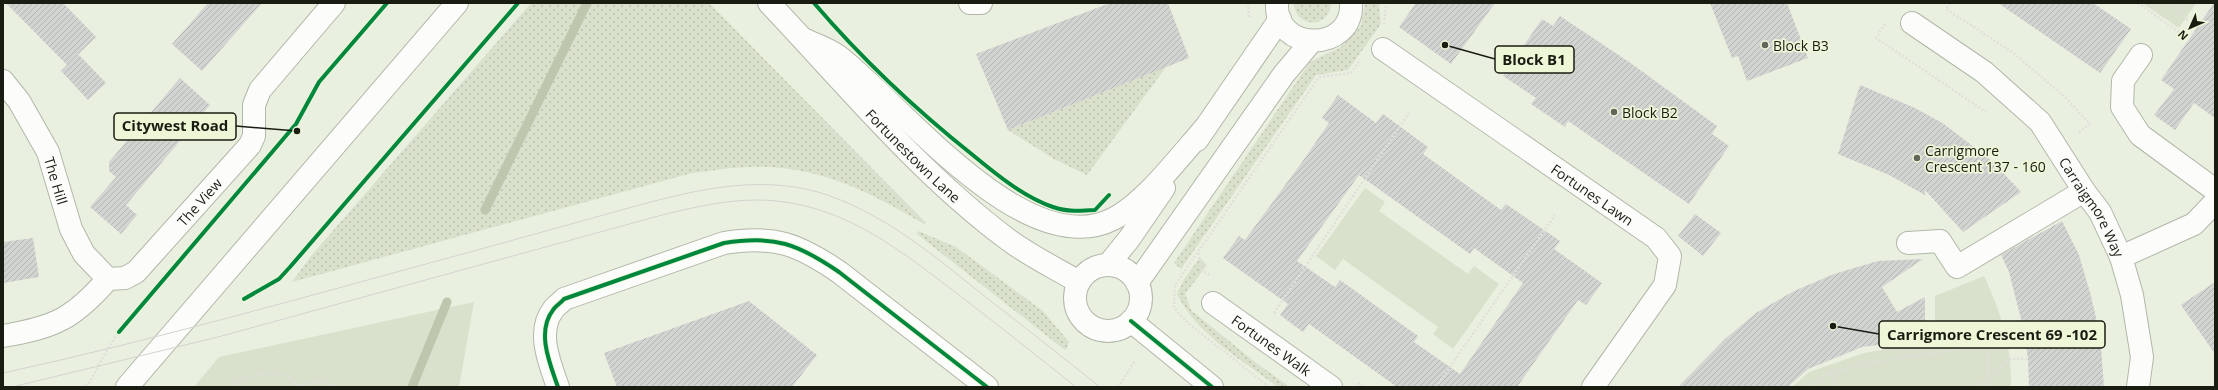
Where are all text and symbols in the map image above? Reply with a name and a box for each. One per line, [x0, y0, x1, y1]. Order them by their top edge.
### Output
north arrow [2170, 8, 2210, 48]
text: N [2174, 27, 2191, 44]
place label: Block B3 [1773, 36, 1829, 55]
marker: Block B3 [1760, 40, 1770, 50]
callout: Block B1 [1495, 46, 1574, 73]
text: Block B1 [1502, 49, 1566, 69]
place label: Block B2 [1622, 103, 1678, 122]
street label: Fortunestown Lane [862, 104, 965, 206]
marker: Block B2 [1609, 107, 1619, 117]
callout: Citywest Road [114, 113, 236, 140]
text: Citywest Road [122, 115, 228, 135]
place label: Carrigmore Crescent 137 - 160 [1925, 141, 2046, 176]
marker: Carrigmore Crescent 137 - 160 [1912, 153, 1922, 163]
street label: Carraigmore Way [2055, 153, 2129, 261]
street label: The Hill [40, 154, 73, 207]
street label: Fortunes Lawn [1548, 159, 1638, 229]
street label: The View [173, 173, 226, 230]
street label: Fortunes Walk [1228, 310, 1316, 380]
callout: Carrigmore Crescent 69 -102 [1879, 321, 2105, 348]
text: Carrigmore Crescent 69 -102 [1887, 324, 2097, 344]

